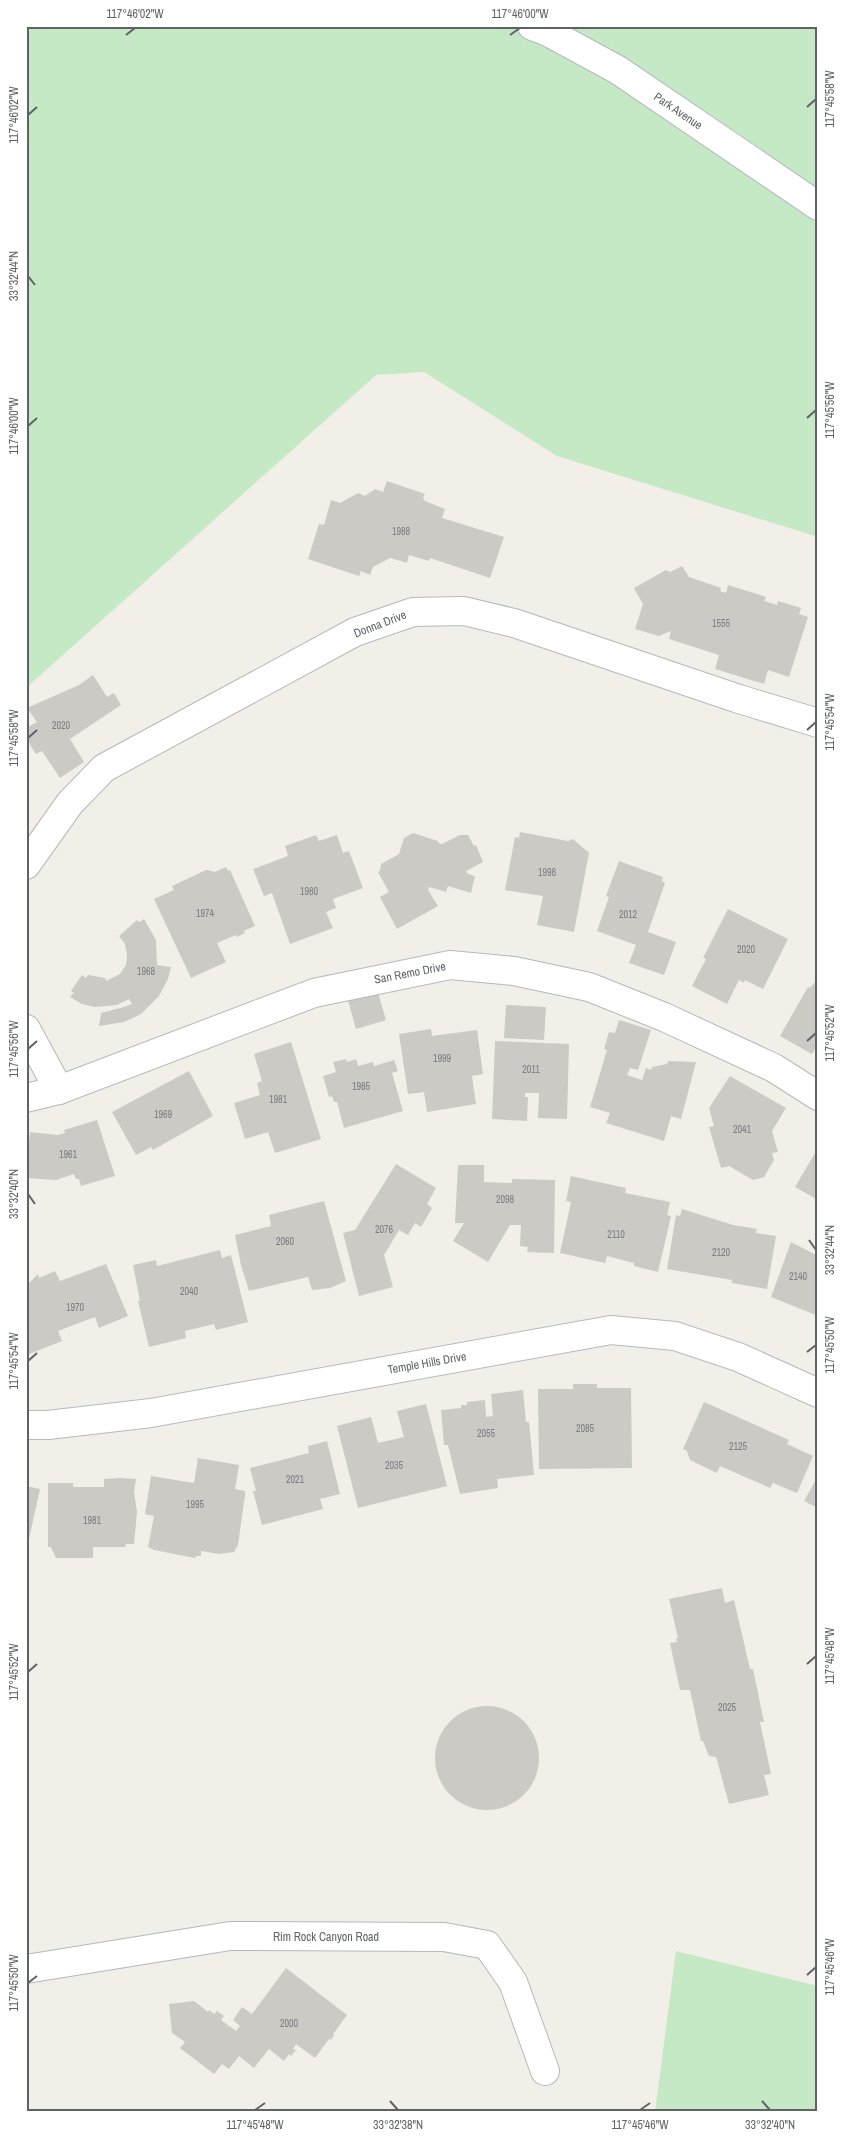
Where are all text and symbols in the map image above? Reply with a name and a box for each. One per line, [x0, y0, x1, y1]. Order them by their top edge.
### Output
text: 117°46'02"W [106, 6, 164, 22]
text: 117°46'00"W [491, 6, 549, 22]
text: 117°45'58"W [822, 70, 838, 128]
text: 117°46'02"W [6, 86, 22, 144]
street label: Park Avenue [650, 89, 706, 133]
text: 33°32'44"N [6, 251, 22, 301]
text: 117°45'56"W [822, 381, 838, 439]
text: 117°46'00"W [6, 397, 22, 455]
house number: 1988 [392, 525, 411, 538]
street label: Donna Drive [351, 607, 409, 641]
house number: 1555 [712, 617, 731, 630]
text: 117°45'54"W [822, 693, 838, 751]
text: 117°45'58"W [6, 709, 22, 767]
house number: 2020 [52, 719, 71, 732]
house number: 1998 [538, 866, 557, 879]
house number: 1980 [300, 885, 319, 898]
house number: 1974 [196, 907, 215, 920]
house number: 2012 [619, 908, 638, 921]
house number: 2020 [737, 943, 756, 956]
street label: San Remo Drive [373, 958, 447, 988]
house number: 1968 [137, 965, 156, 978]
text: 117°45'52"W [822, 1004, 838, 1062]
text: 117°45'56"W [6, 1020, 22, 1078]
house number: 1999 [433, 1052, 452, 1065]
house number: 2011 [522, 1063, 540, 1076]
house number: 1985 [352, 1080, 371, 1093]
house number: 1981 [269, 1093, 288, 1106]
house number: 1969 [154, 1108, 173, 1121]
house number: 2041 [733, 1123, 752, 1136]
house number: 1961 [59, 1148, 78, 1161]
text: 33°32'40"N [6, 1169, 22, 1219]
house number: 2098 [496, 1193, 515, 1206]
house number: 2076 [375, 1223, 394, 1236]
text: 33°32'44"N [822, 1225, 838, 1275]
house number: 2110 [607, 1228, 625, 1241]
house number: 2060 [276, 1235, 295, 1248]
house number: 2120 [712, 1246, 731, 1259]
house number: 2140 [789, 1270, 808, 1283]
house number: 2040 [180, 1285, 199, 1298]
house number: 1970 [66, 1301, 85, 1314]
text: 117°45'50"W [822, 1316, 838, 1374]
text: 117°45'54"W [6, 1332, 22, 1390]
street label: Temple Hills Drive [386, 1348, 468, 1378]
house number: 2085 [576, 1422, 595, 1435]
house number: 2055 [477, 1427, 496, 1440]
house number: 2125 [729, 1440, 748, 1453]
house number: 2035 [385, 1459, 404, 1472]
house number: 2021 [286, 1473, 305, 1486]
house number: 1995 [186, 1498, 205, 1511]
house number: 1981 [83, 1514, 102, 1527]
text: 117°45'48"W [822, 1627, 838, 1685]
text: 117°45'52"W [6, 1643, 22, 1701]
house number: 2025 [718, 1701, 737, 1714]
street label: Rim Rock Canyon Road [273, 1929, 379, 1945]
text: 117°45'46"W [822, 1938, 838, 1996]
text: 117°45'50"W [6, 1954, 22, 2012]
house number: 2000 [280, 2017, 299, 2030]
text: 117°45'48"W [226, 2117, 284, 2133]
text: 33°32'38"N [373, 2117, 423, 2133]
text: 117°45'46"W [611, 2117, 669, 2133]
text: 33°32'40"N [745, 2117, 795, 2133]

